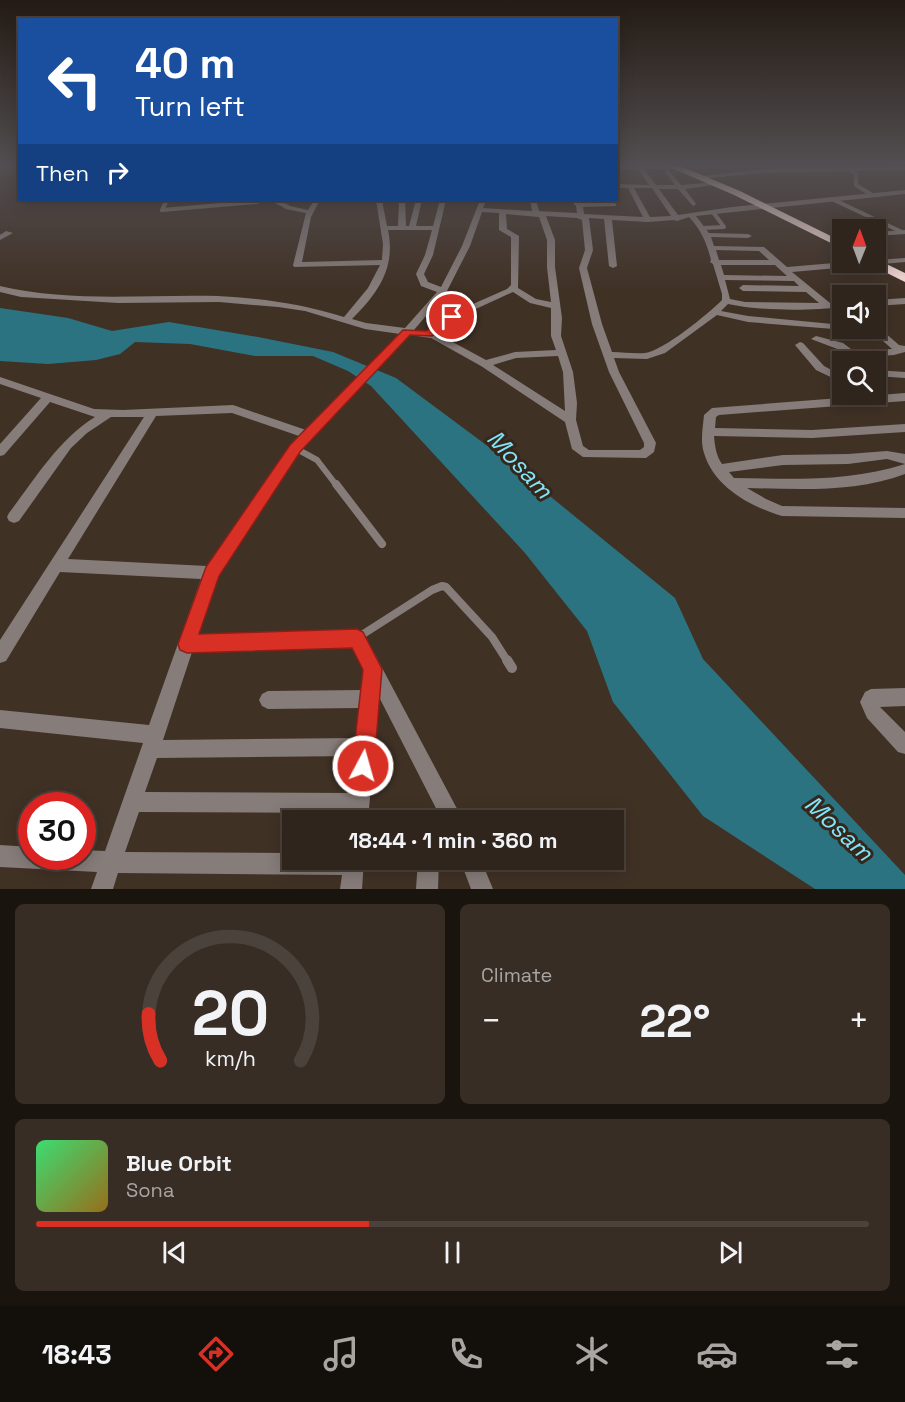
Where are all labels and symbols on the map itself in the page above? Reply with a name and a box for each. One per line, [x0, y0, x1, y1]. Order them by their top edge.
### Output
north arrow [832, 219, 886, 273]
pin [426, 291, 477, 342]
water label: Mosam [480, 423, 560, 506]
position arrow [331, 734, 395, 798]
water label: Mosam [798, 788, 881, 868]
speed limit sign: 30 [18, 792, 96, 870]

